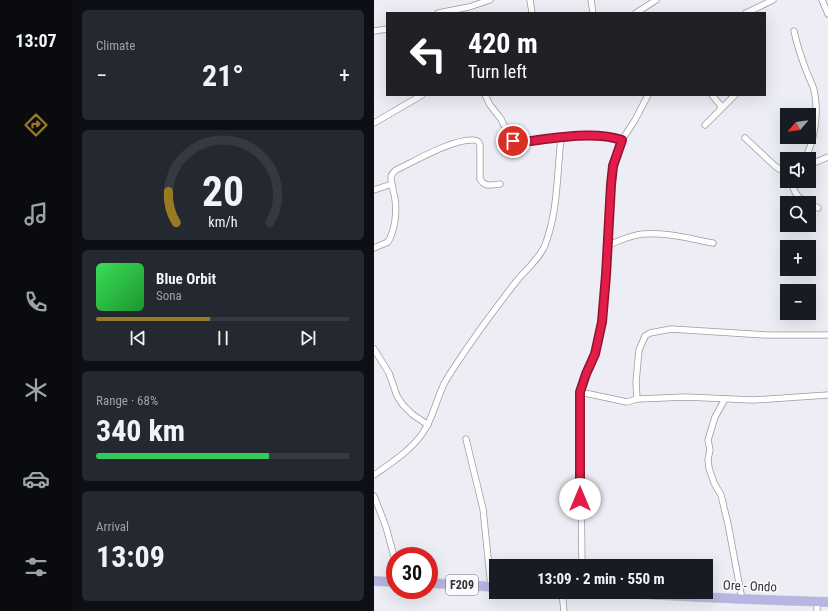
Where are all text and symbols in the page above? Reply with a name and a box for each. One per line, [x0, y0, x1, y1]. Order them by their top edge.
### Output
text: 420 m [468, 27, 538, 60]
icon: left [402, 28, 454, 80]
text: 13:07 [15, 30, 57, 51]
text: Climate [96, 38, 135, 53]
text: 21° [202, 58, 244, 93]
text: Turn left [468, 61, 527, 82]
text: − [96, 63, 107, 88]
text: + [339, 63, 350, 88]
north arrow [780, 108, 816, 144]
map controls [780, 108, 816, 320]
icon: directions [22, 111, 50, 139]
pin [496, 124, 530, 158]
icon: arrive [502, 130, 524, 152]
button: sound [780, 152, 816, 188]
text: 20 [202, 167, 244, 216]
button: search [780, 196, 816, 232]
icon: music [22, 200, 50, 228]
text: km/h [208, 214, 238, 230]
button: + [780, 240, 816, 276]
text: Blue Orbit [156, 270, 216, 288]
button: − [780, 284, 816, 320]
icon: phone [22, 288, 50, 316]
text: Sona [156, 288, 182, 303]
icon: previous [127, 327, 149, 349]
icon: pause [212, 327, 234, 349]
icon: next [297, 327, 319, 349]
icon: climate [22, 376, 50, 404]
text: Range · 68% [96, 393, 158, 408]
text: 340 km [96, 413, 185, 448]
icon: car [22, 465, 50, 493]
position arrow [559, 478, 601, 520]
text: Arrival [96, 519, 129, 534]
text: 13:09 [96, 539, 165, 574]
speed limit sign: 30 [386, 547, 438, 599]
icon: filters [22, 553, 50, 581]
text: 13:09 · 2 min · 550 m [537, 570, 665, 588]
road number: F209 [446, 575, 478, 595]
street label: Ore - Ondo [723, 578, 777, 594]

